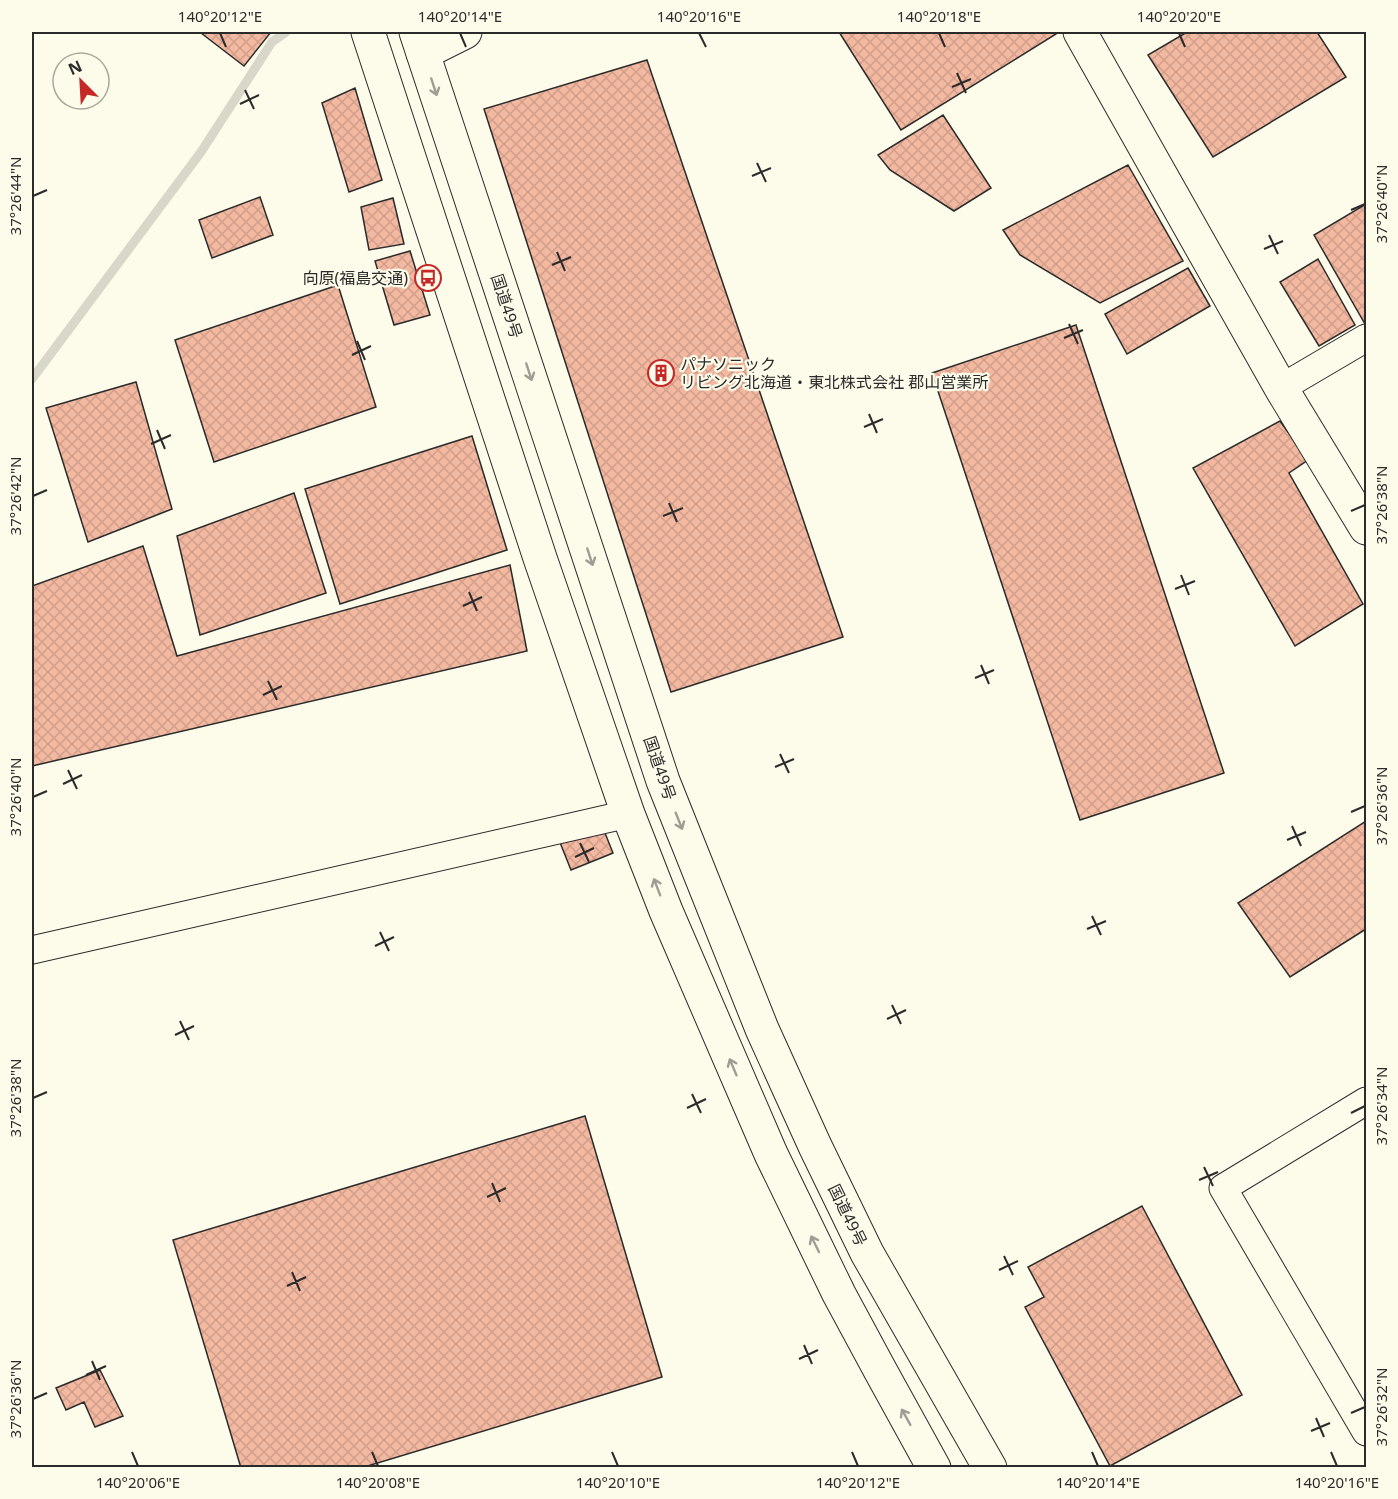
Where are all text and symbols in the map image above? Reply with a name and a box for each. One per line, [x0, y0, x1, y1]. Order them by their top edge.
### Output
text: 140°20'12"E [178, 6, 262, 26]
text: 140°20'14"E [418, 6, 502, 26]
text: 140°20'16"E [657, 6, 741, 26]
text: 140°20'18"E [897, 6, 981, 26]
text: 140°20'20"E [1137, 6, 1221, 26]
north arrow [51, 51, 111, 111]
text: N [64, 55, 85, 80]
one-way arrow [429, 77, 440, 96]
text: 37°26'44"N [5, 157, 25, 235]
text: 37°26'40"N [1371, 165, 1391, 243]
bus stop icon: 向原(福島交通) [413, 263, 443, 293]
place label: 向原(福島交通) [302, 267, 408, 289]
street label: 国道49号 [486, 271, 528, 341]
place label: パナソニック リビング北海道・東北株式会社 郡山営業所 [680, 353, 988, 393]
building icon: パナソニック リビング北海道・東北株式会社 郡山営業所 [646, 358, 676, 388]
one-way arrow [524, 362, 535, 381]
text: 37°26'42"N [5, 457, 25, 535]
text: 37°26'38"N [1371, 466, 1391, 544]
one-way arrow [585, 547, 596, 566]
street label: 国道49号 [639, 733, 681, 803]
text: 37°26'40"N [5, 758, 25, 836]
text: 37°26'36"N [1371, 767, 1391, 845]
one-way arrow [674, 811, 685, 830]
one-way arrow [651, 879, 662, 897]
one-way arrow [727, 1058, 738, 1077]
text: 37°26'38"N [5, 1059, 25, 1137]
text: 37°26'34"N [1371, 1067, 1391, 1145]
street label: 国道49号 [824, 1180, 872, 1250]
one-way arrow [808, 1235, 820, 1253]
text: 37°26'36"N [5, 1360, 25, 1438]
text: 37°26'32"N [1371, 1368, 1391, 1446]
one-way arrow [900, 1408, 911, 1426]
text: 140°20'06"E [96, 1472, 180, 1492]
text: 140°20'08"E [336, 1472, 420, 1492]
text: 140°20'10"E [576, 1472, 660, 1492]
text: 140°20'12"E [816, 1472, 900, 1492]
text: 140°20'14"E [1056, 1472, 1140, 1492]
text: 140°20'16"E [1295, 1472, 1379, 1492]

